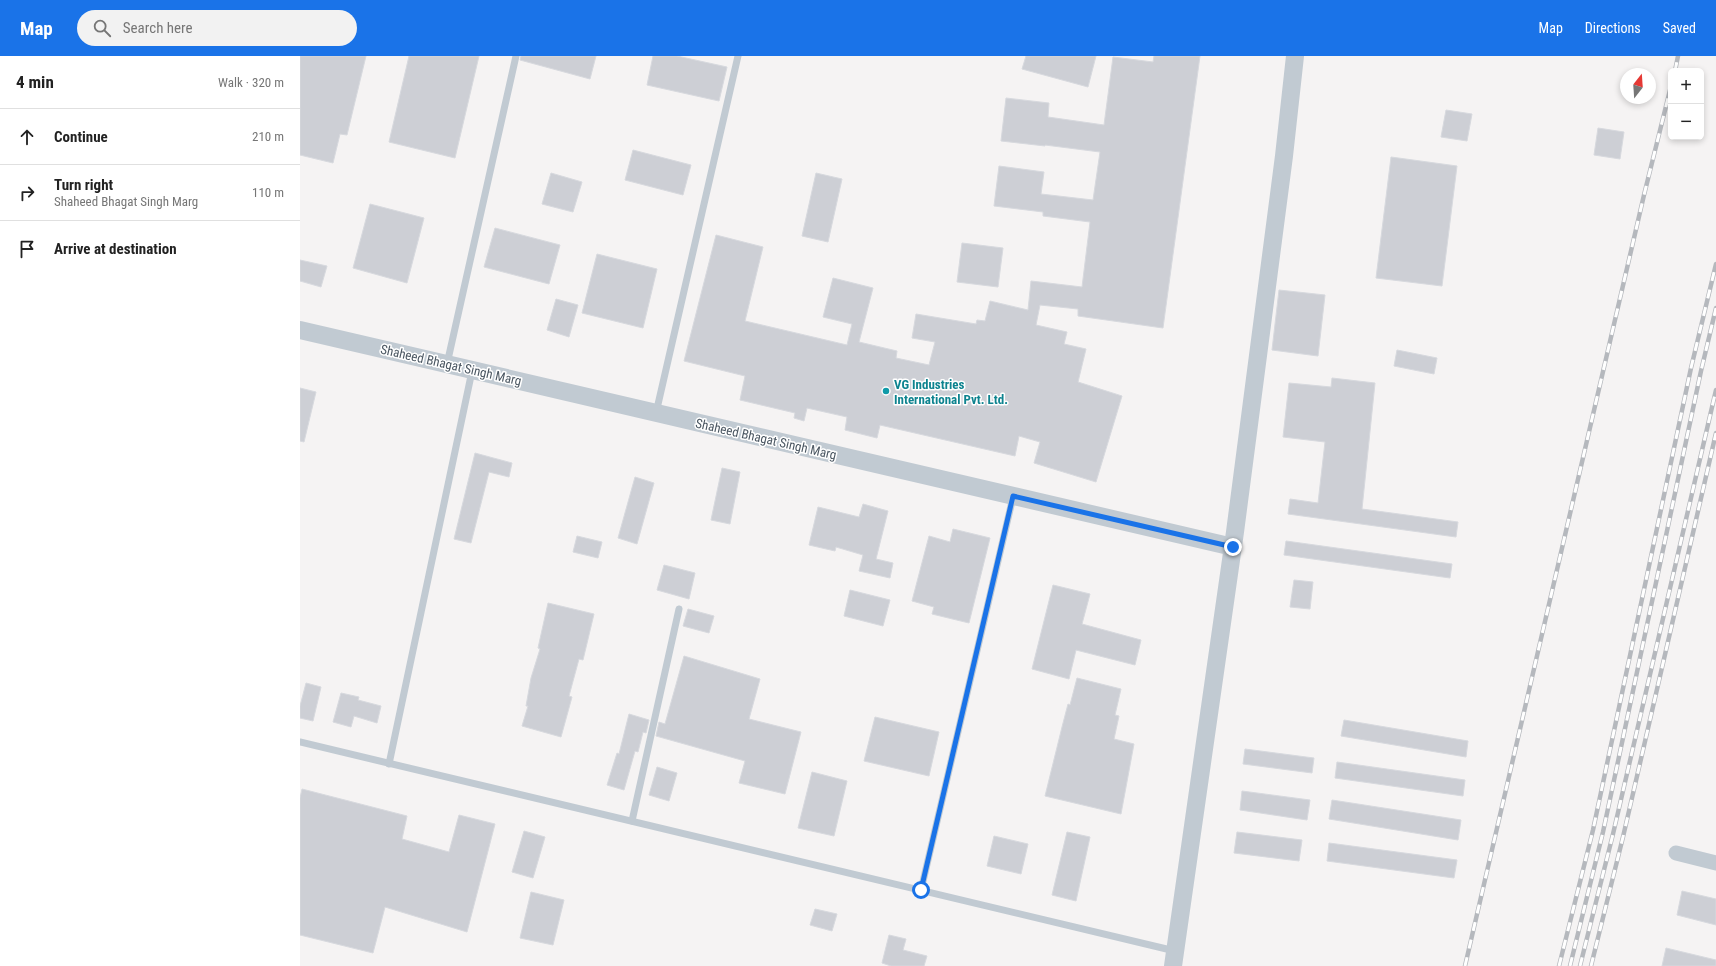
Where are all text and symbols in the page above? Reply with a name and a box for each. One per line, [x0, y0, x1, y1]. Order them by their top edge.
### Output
search box [77, 10, 357, 46]
text: Map [20, 17, 53, 40]
icon: search [91, 17, 113, 39]
text: Search here [123, 19, 193, 37]
text: Map [1539, 20, 1563, 36]
text: Directions [1585, 20, 1641, 36]
text: Saved [1663, 20, 1696, 36]
north arrow [1620, 68, 1656, 104]
map controls [1668, 68, 1704, 140]
button: + [1668, 68, 1704, 104]
text: 4 min [16, 72, 54, 92]
text: Walk · 320 m [218, 75, 284, 90]
button: − [1668, 104, 1704, 140]
icon: ahead [16, 126, 38, 148]
text: Continue [54, 128, 108, 146]
text: 210 m [252, 129, 284, 144]
text: Turn right [54, 176, 113, 194]
icon: right [16, 182, 38, 204]
text: 110 m [252, 185, 284, 200]
text: Shaheed Bhagat Singh Marg [54, 194, 198, 209]
icon: arrive [16, 238, 38, 260]
text: Arrive at destination [54, 240, 177, 258]
street label: Shaheed Bhagat Singh Marg [379, 341, 523, 389]
place label: VG Industries International Pvt. Ltd. [894, 377, 1008, 407]
marker: VG Industries International Pvt. Ltd. [881, 386, 891, 396]
street label: Shaheed Bhagat Singh Marg [694, 415, 838, 463]
route end [1224, 538, 1242, 556]
route start [912, 881, 930, 899]

